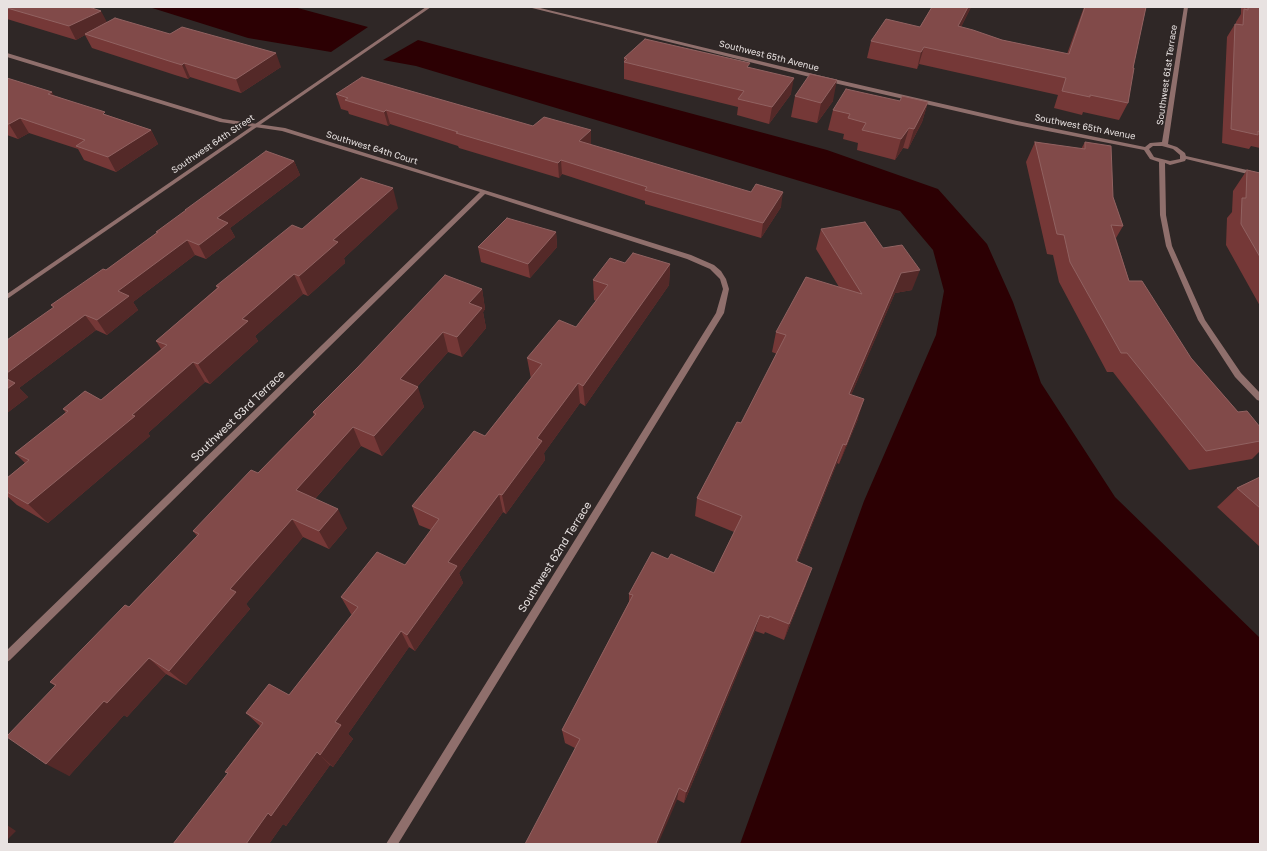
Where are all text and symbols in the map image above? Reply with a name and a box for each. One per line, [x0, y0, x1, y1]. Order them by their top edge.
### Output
street label: Southwest 61st Terrace [1155, 24, 1179, 126]
street label: Southwest 65th Avenue [718, 38, 820, 74]
street label: Southwest 64th Street [170, 112, 256, 176]
street label: Southwest 65th Avenue [1034, 112, 1136, 142]
street label: Southwest 64th Court [325, 129, 419, 167]
street label: Southwest 63rd Terrace [188, 368, 288, 464]
street label: Southwest 62nd Terrace [515, 499, 595, 615]

